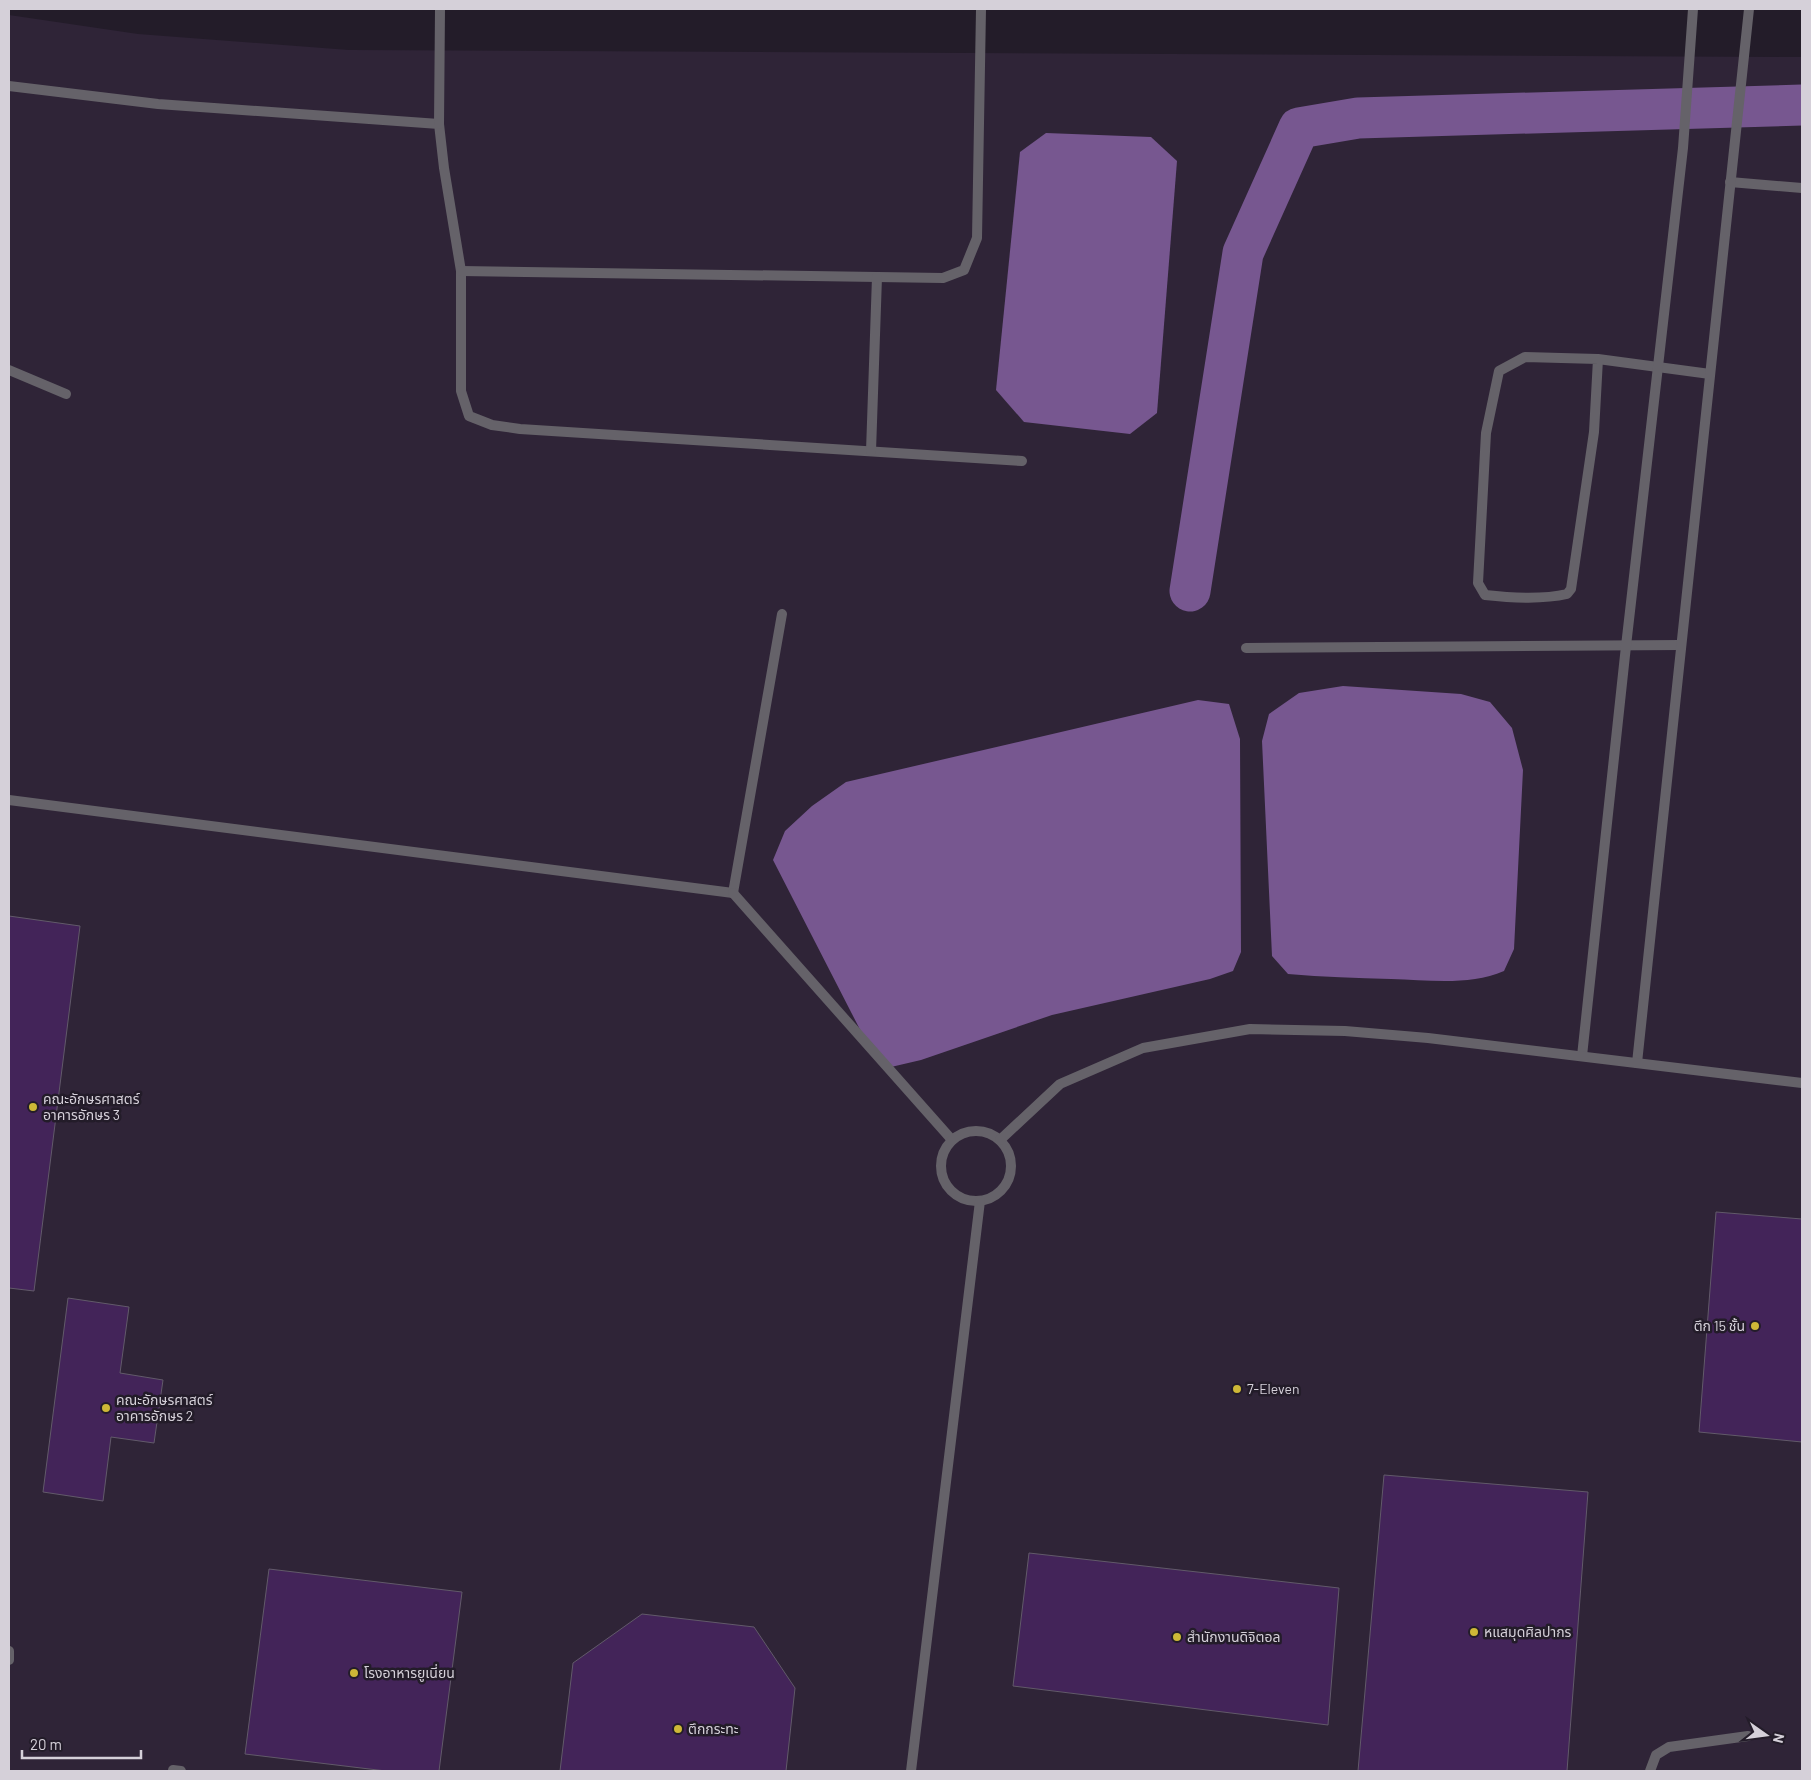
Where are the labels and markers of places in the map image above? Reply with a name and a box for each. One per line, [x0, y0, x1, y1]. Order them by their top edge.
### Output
place label: คณะอักษรศาสตร์ อาคารอักษร 3 [43, 1090, 140, 1123]
marker: คณะอักษรศาสตร์ อาคารอักษร 3 [27, 1101, 39, 1113]
place label: ตึก 15 ชั้น [1694, 1317, 1745, 1334]
marker: ตึก 15 ชั้น [1749, 1320, 1761, 1332]
place label: 7-Eleven [1247, 1380, 1300, 1397]
marker: 7-Eleven [1231, 1383, 1243, 1395]
place label: คณะอักษรศาสตร์ อาคารอักษร 2 [116, 1391, 213, 1424]
marker: คณะอักษรศาสตร์ อาคารอักษร 2 [100, 1402, 112, 1414]
place label: หแสมุดศิลปากร [1484, 1623, 1572, 1641]
marker: หแสมุดศิลปากร [1468, 1626, 1480, 1638]
place label: สำนักงานดิจิตอล [1187, 1628, 1280, 1645]
marker: สำนักงานดิจิตอล [1171, 1631, 1183, 1643]
place label: โรงอาหารยูเนี่ยน [364, 1663, 455, 1682]
marker: โรงอาหารยูเนี่ยน [348, 1667, 360, 1679]
place label: ตึกกระทะ [688, 1720, 739, 1737]
marker: ตึกกระทะ [672, 1723, 684, 1735]

